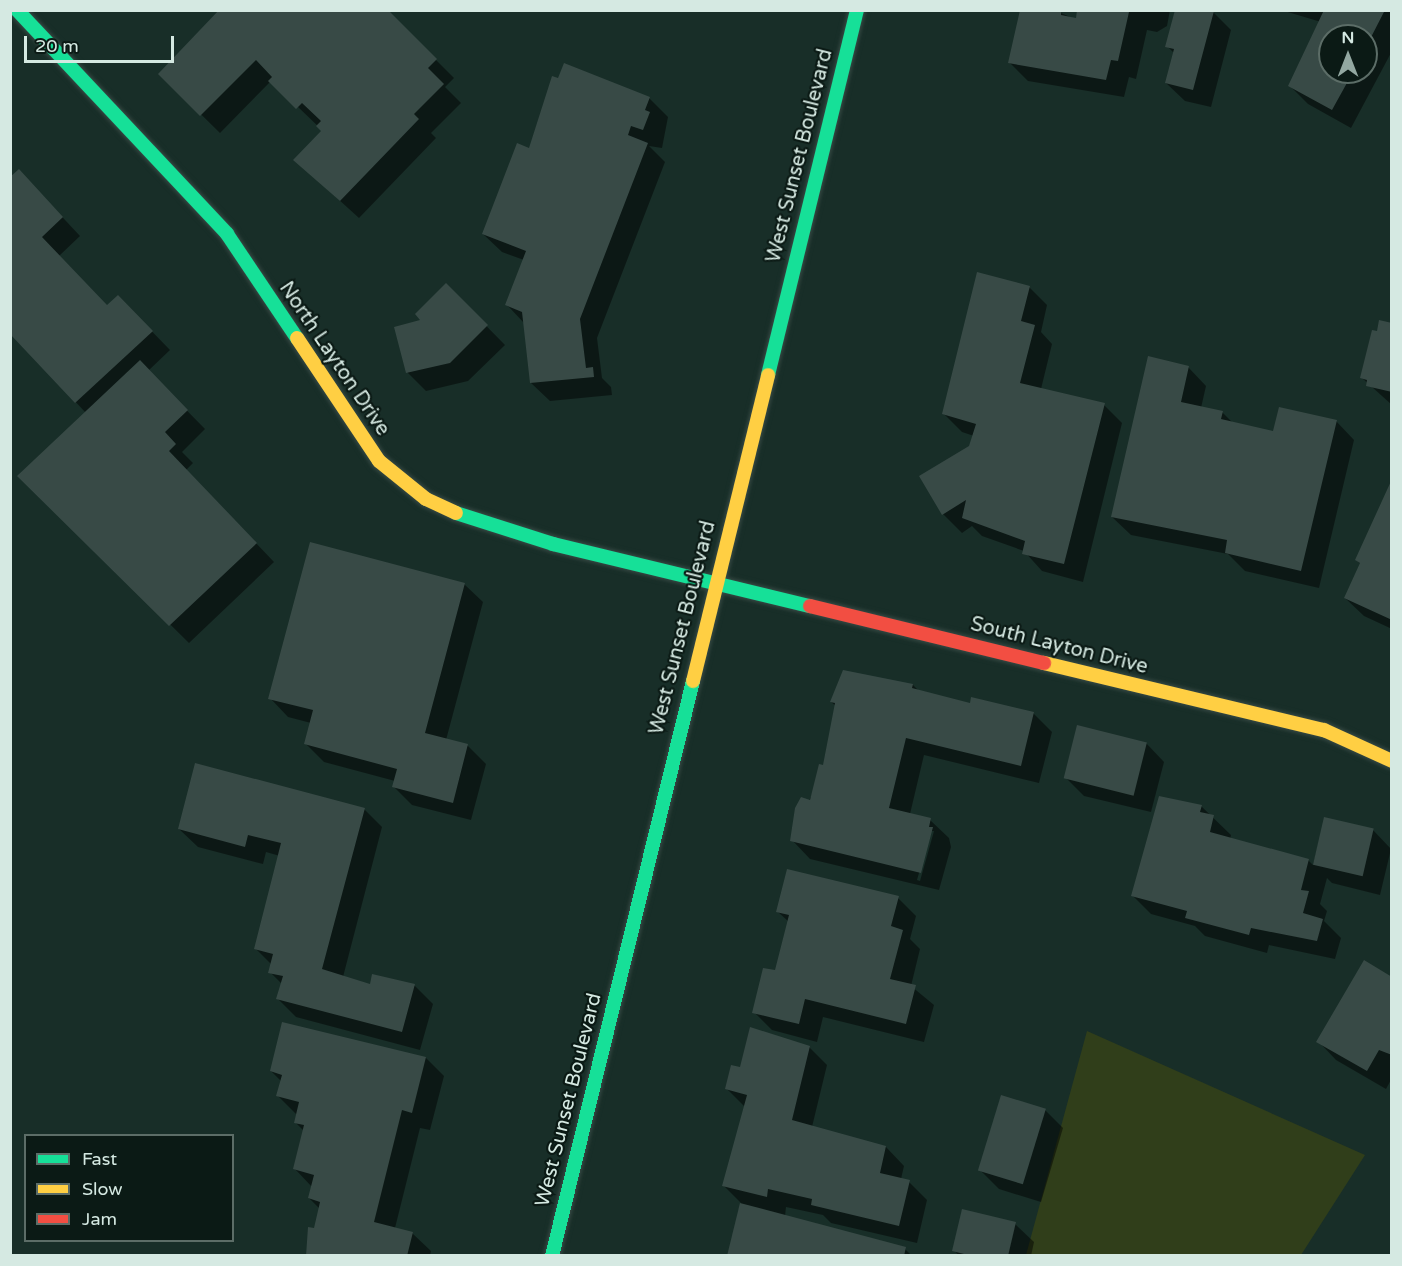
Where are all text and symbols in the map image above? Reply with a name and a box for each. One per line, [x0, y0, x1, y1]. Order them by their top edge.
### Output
scale bar [27, 24, 177, 62]
north arrow [1318, 24, 1378, 84]
text: N [1342, 28, 1354, 48]
text: 20 m [35, 35, 79, 57]
street label: West Sunset Boulevard [762, 47, 838, 265]
street label: North Layton Drive [274, 277, 394, 441]
street label: West Sunset Boulevard [645, 519, 721, 737]
street label: South Layton Drive [968, 612, 1150, 680]
street label: West Sunset Boulevard [531, 991, 607, 1209]
legend [24, 1134, 234, 1242]
text: Fast [82, 1148, 117, 1170]
text: Slow [82, 1178, 123, 1200]
text: Jam [82, 1208, 117, 1230]

